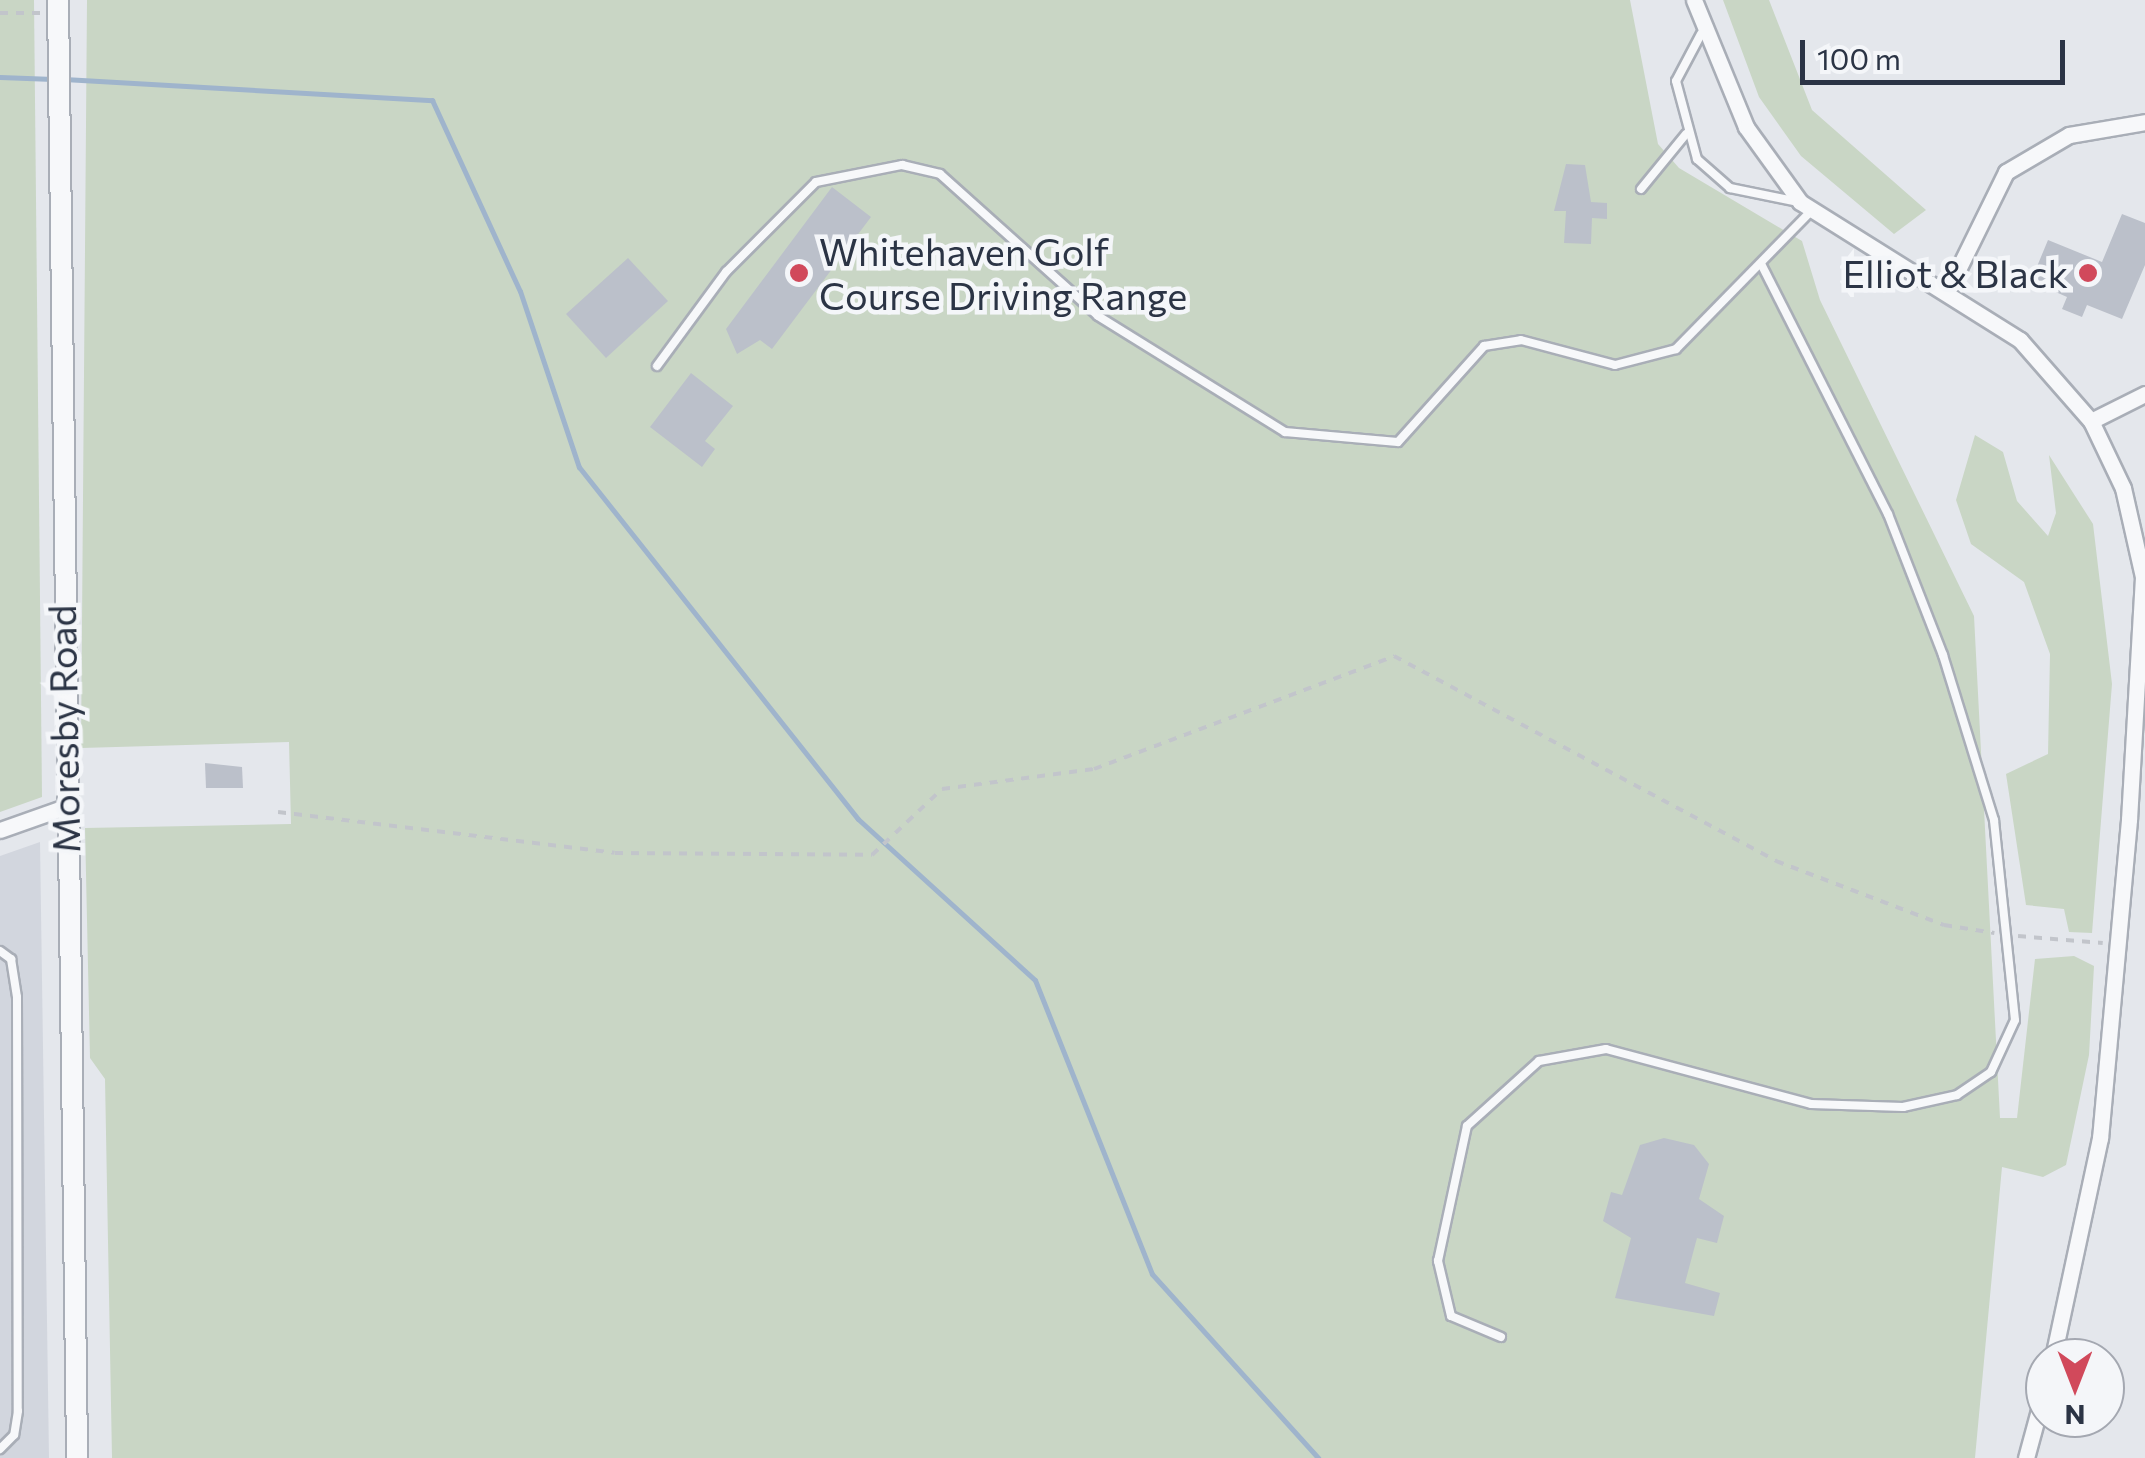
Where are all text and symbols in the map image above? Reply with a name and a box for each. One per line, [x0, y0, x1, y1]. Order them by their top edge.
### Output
scale bar [1805, 20, 2070, 82]
text: 100 m [1817, 39, 1901, 76]
place label: Whitehaven Golf Course Driving Range [819, 228, 1187, 318]
place label: Elliot & Black [1842, 250, 2068, 296]
marker: Whitehaven Golf Course Driving Range [788, 262, 810, 284]
marker: Elliot & Black [2077, 262, 2099, 284]
street label: Moresby Road [38, 604, 88, 854]
north arrow [2025, 1338, 2125, 1438]
text: N [2065, 1399, 2086, 1433]

